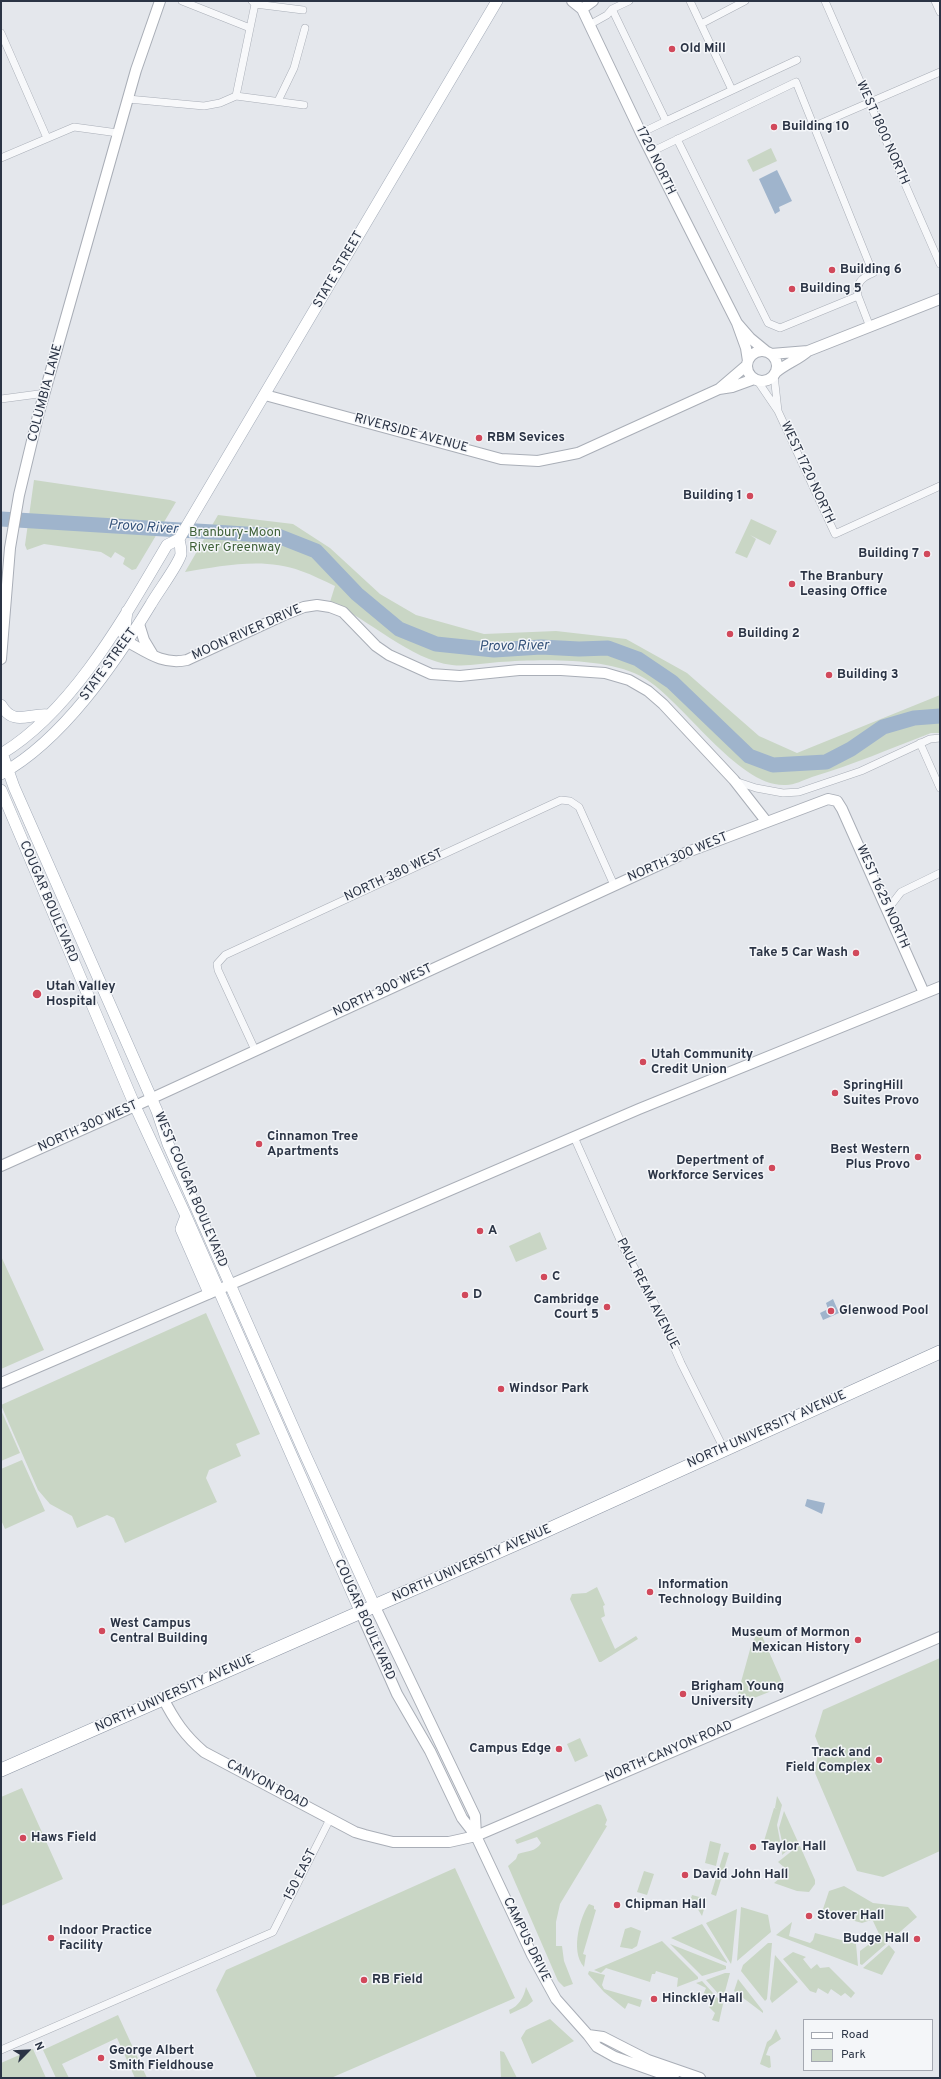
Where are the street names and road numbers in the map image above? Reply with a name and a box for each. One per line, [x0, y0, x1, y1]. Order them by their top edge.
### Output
street label: WEST 1800 NORTH [852, 78, 912, 188]
street label: 1720 NORTH [632, 124, 678, 198]
street label: STATE STREET [311, 229, 367, 311]
street label: COLUMBIA LANE [25, 342, 67, 444]
street label: RIVERSIDE AVENUE [352, 411, 470, 457]
street label: WEST 1720 NORTH [776, 419, 838, 527]
street label: MOON RIVER DRIVE [190, 602, 304, 664]
street label: STATE STREET [77, 626, 141, 704]
street label: NORTH 300 WEST [625, 830, 731, 886]
street label: COUGAR BOULEVARD [15, 839, 81, 965]
street label: WEST 1625 NORTH [852, 843, 912, 951]
street label: NORTH 380 WEST [342, 846, 446, 906]
street label: NORTH 300 WEST [331, 961, 435, 1021]
street label: NORTH 300 WEST [36, 1098, 140, 1156]
street label: WEST COUGAR BOULEVARD [150, 1110, 230, 1270]
street label: PAUL REAM AVENUE [612, 1236, 682, 1352]
street label: NORTH UNIVERSITY AVENUE [685, 1388, 849, 1472]
street label: NORTH UNIVERSITY AVENUE [390, 1522, 554, 1606]
street label: COUGAR BOULEVARD [330, 1557, 398, 1683]
street label: NORTH UNIVERSITY AVENUE [93, 1652, 257, 1736]
street label: NORTH CANYON ROAD [603, 1718, 735, 1786]
street label: CANYON ROAD [223, 1757, 311, 1813]
street label: 150 EAST [281, 1847, 321, 1903]
street label: CAMPUS DRIVE [499, 1895, 553, 1985]

